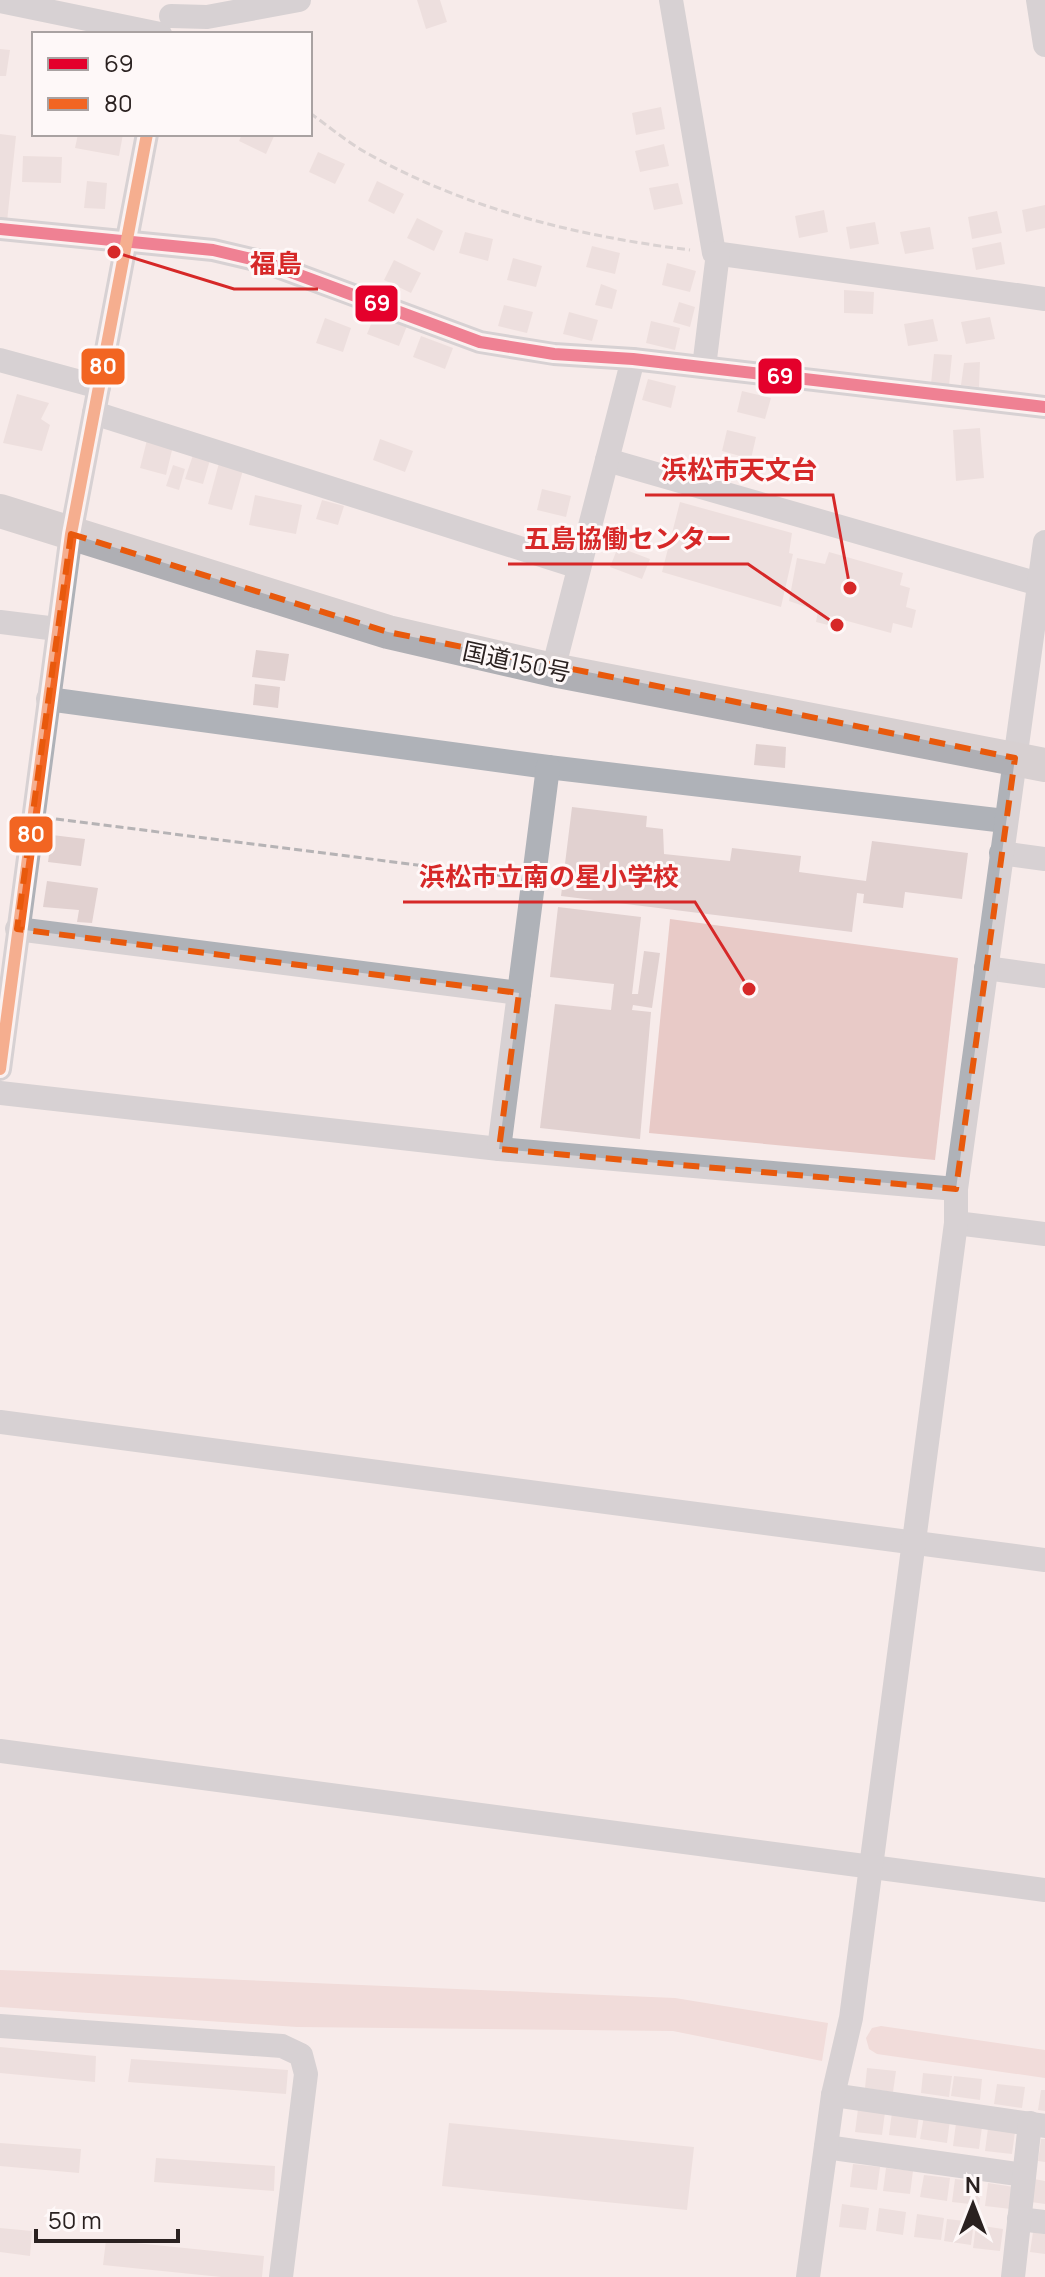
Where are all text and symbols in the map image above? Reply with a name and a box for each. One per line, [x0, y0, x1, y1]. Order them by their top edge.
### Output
legend [32, 32, 312, 136]
text: 69 [104, 46, 134, 79]
text: 80 [104, 86, 133, 119]
callout: 福島 [234, 239, 318, 289]
text: 福島 [250, 245, 302, 281]
line badge: 69 [354, 284, 399, 323]
text: 69 [364, 288, 390, 318]
line badge: 80 [80, 347, 126, 386]
text: 80 [89, 351, 117, 381]
line badge: 69 [757, 357, 803, 395]
text: 69 [767, 361, 793, 391]
callout: 浜松市天文台 [645, 445, 833, 495]
text: 浜松市天文台 [661, 451, 817, 487]
callout: 五島協働センター [508, 514, 748, 564]
text: 五島協働センター [524, 520, 732, 556]
street label: 国道150号 [460, 633, 574, 689]
line badge: 80 [8, 815, 54, 854]
text: 80 [17, 819, 45, 849]
callout: 浜松市立南の星小学校 [403, 852, 695, 902]
text: 浜松市立南の星小学校 [419, 858, 679, 894]
north arrow [933, 2165, 1013, 2245]
text: N [965, 2170, 981, 2200]
scale bar [36, 2193, 178, 2243]
text: 50 m [48, 2203, 102, 2236]

